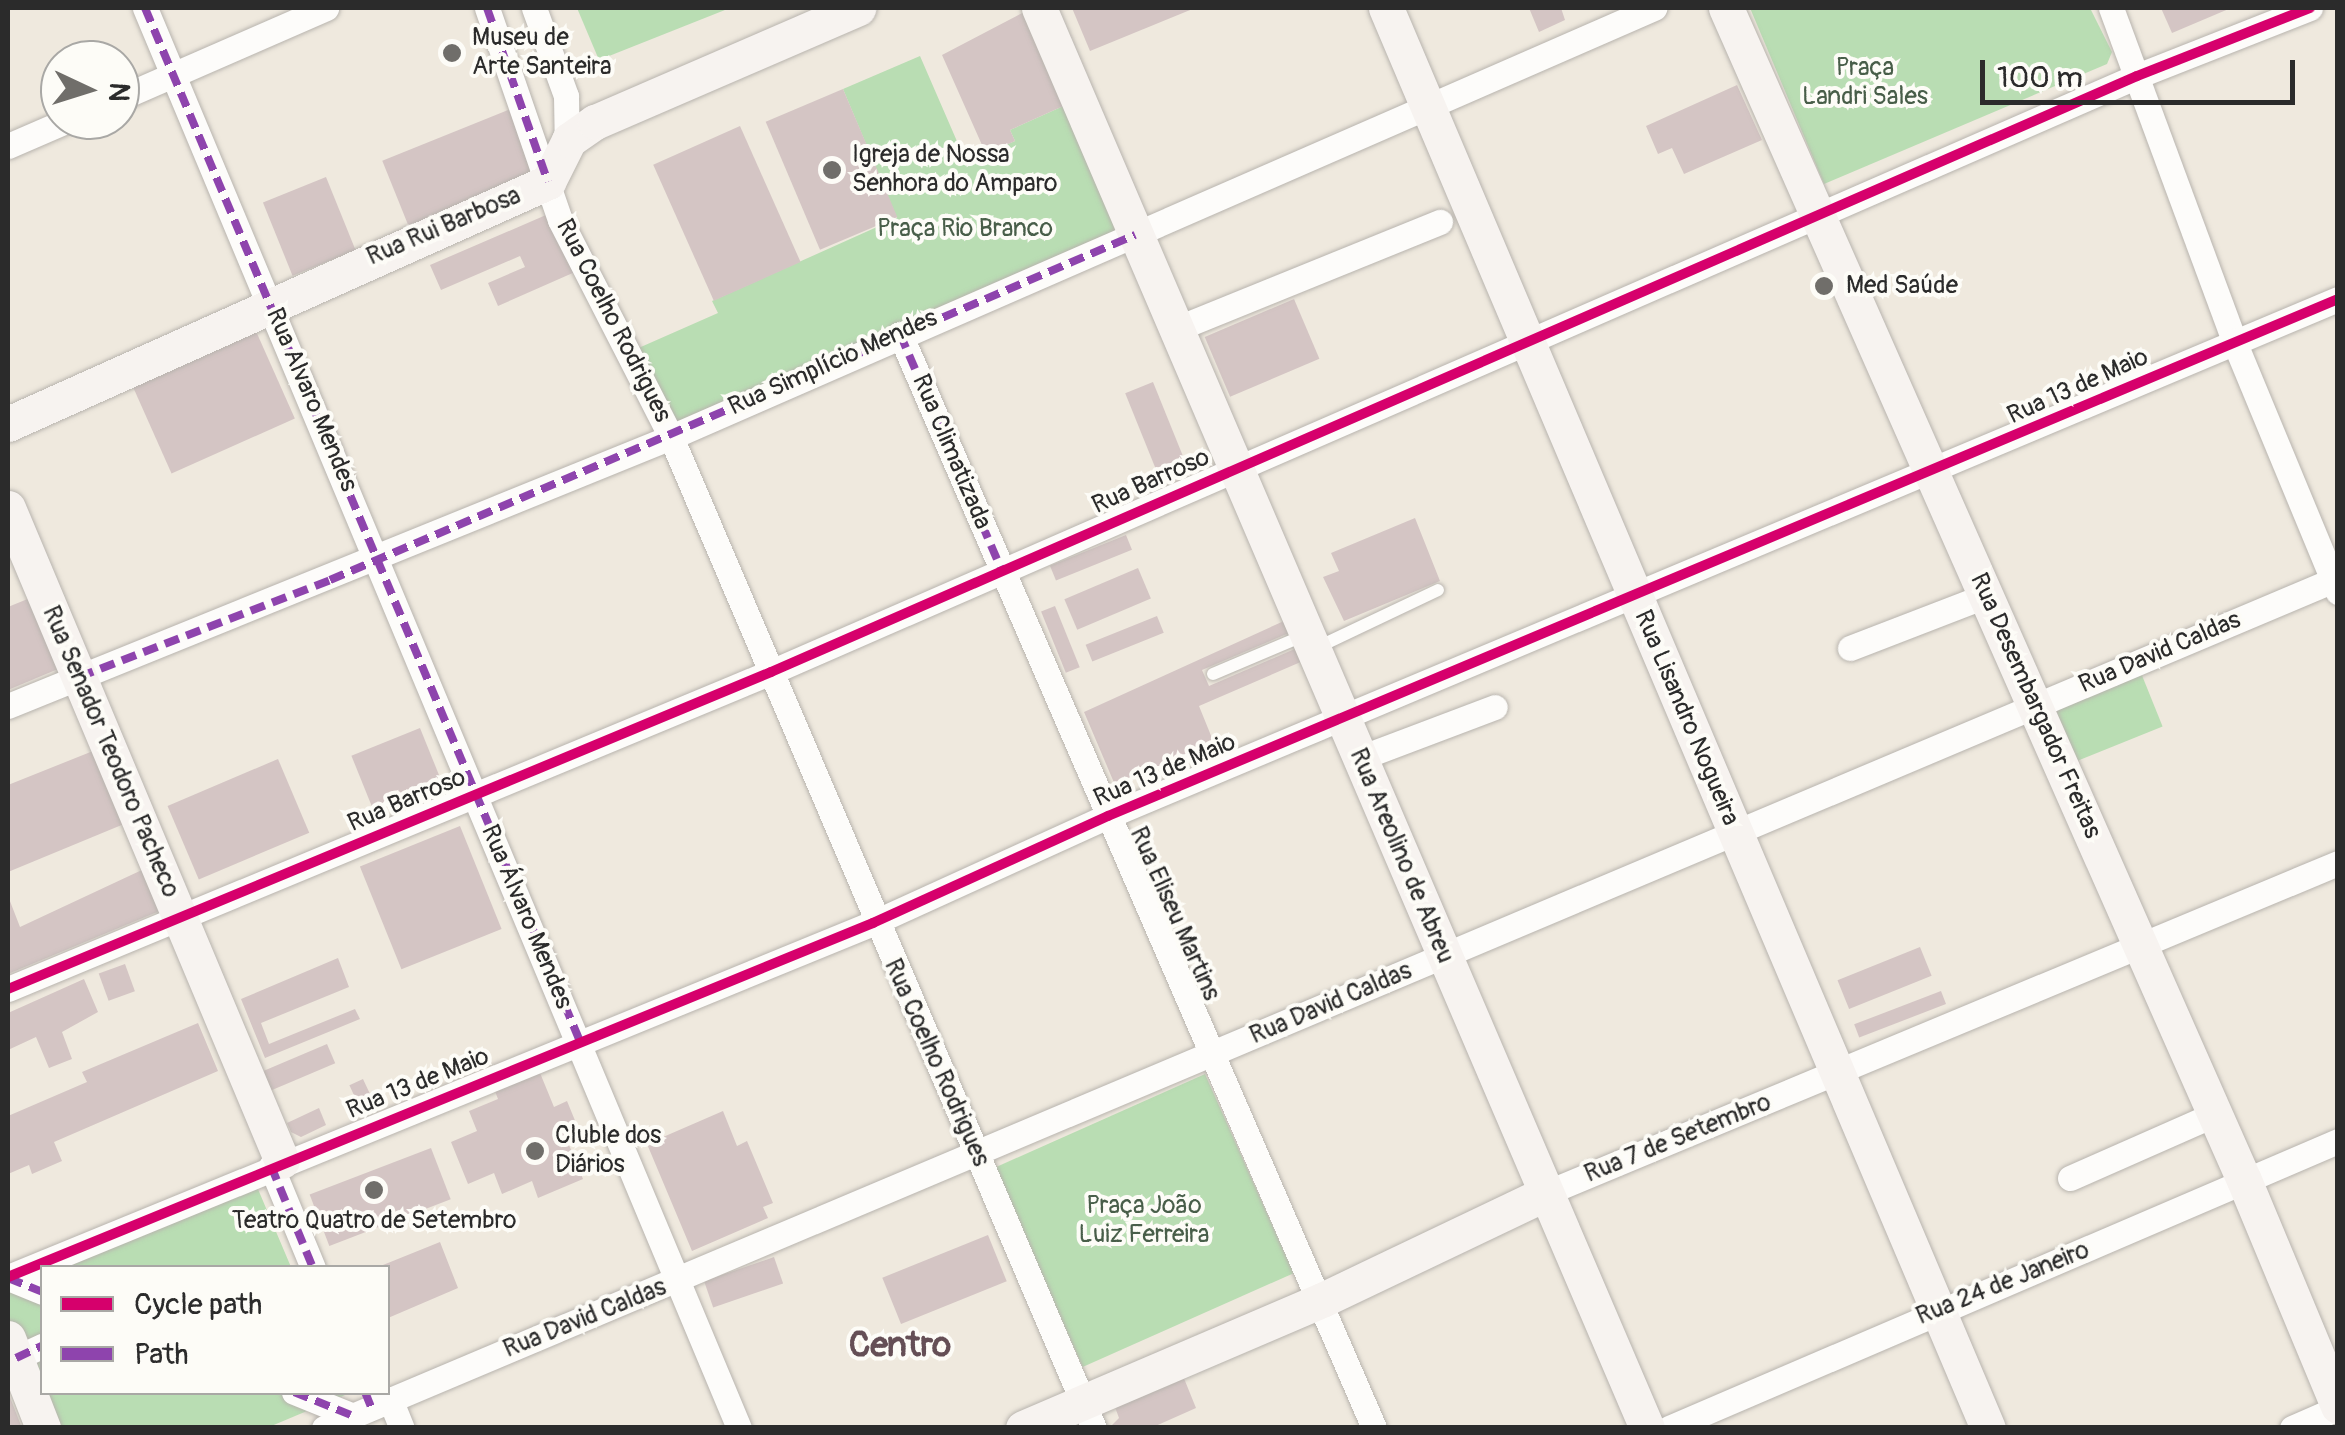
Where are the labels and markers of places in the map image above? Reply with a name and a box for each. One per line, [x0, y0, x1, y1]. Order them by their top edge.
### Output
place label: Museu de Arte Santeira [472, 24, 612, 83]
marker: Museu de Arte Santeira [441, 42, 463, 64]
place label: Igreja de Nossa Senhora do Amparo [852, 141, 1057, 200]
marker: Igreja de Nossa Senhora do Amparo [821, 159, 843, 181]
place label: Med Saúde [1846, 271, 1958, 301]
marker: Med Saúde [1811, 273, 1837, 299]
place label: Cluble dos Diários [555, 1122, 661, 1181]
marker: Cluble dos Diários [524, 1140, 546, 1162]
marker: Teatro Quatro de Setembro [363, 1179, 385, 1201]
place label: Teatro Quatro de Setembro [232, 1206, 516, 1236]

